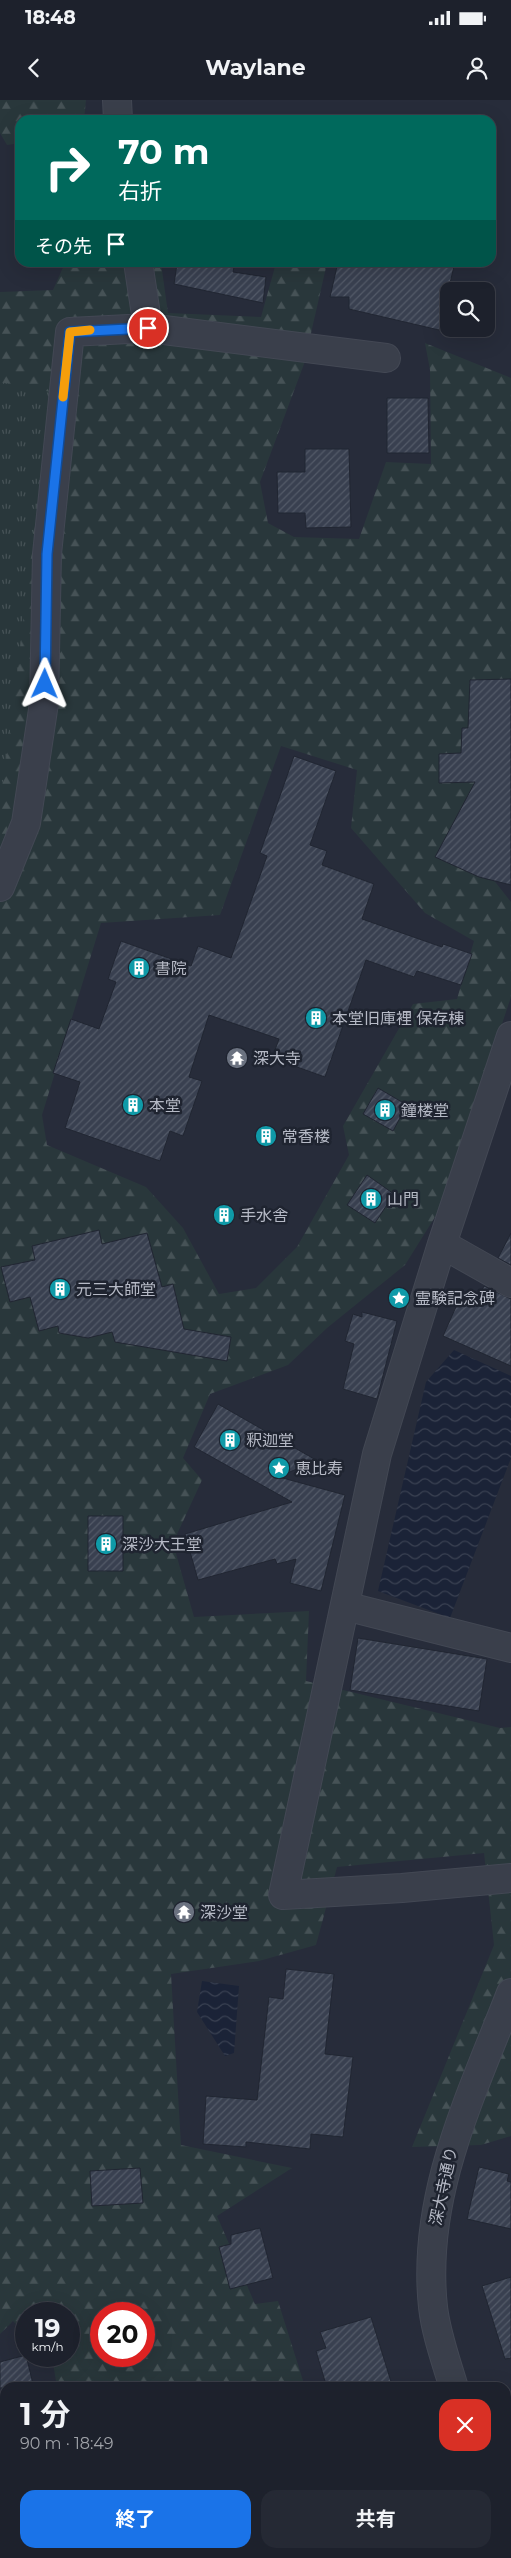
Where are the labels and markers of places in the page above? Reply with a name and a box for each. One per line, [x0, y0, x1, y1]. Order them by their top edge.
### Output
pin [127, 307, 169, 349]
building icon: 書院 [127, 956, 151, 980]
place label: 書院 [155, 959, 187, 978]
building icon: 本堂旧庫裡 保存棟 [304, 1006, 328, 1030]
place label: 本堂旧庫裡 保存棟 [332, 1009, 464, 1028]
temple icon: 深大寺 [225, 1046, 249, 1070]
place label: 深大寺 [253, 1049, 301, 1068]
building icon: 本堂 [121, 1093, 145, 1117]
place label: 本堂 [149, 1096, 181, 1115]
building icon: 鐘楼堂 [373, 1098, 397, 1122]
place label: 鐘楼堂 [401, 1101, 449, 1120]
building icon: 常香楼 [254, 1124, 278, 1148]
place label: 常香楼 [282, 1127, 330, 1146]
building icon: 山門 [359, 1187, 383, 1211]
place label: 山門 [387, 1190, 419, 1209]
building icon: 手水舎 [212, 1203, 236, 1227]
place label: 手水舎 [240, 1206, 288, 1225]
building icon: 元三大師堂 [48, 1277, 72, 1301]
place label: 元三大師堂 [76, 1280, 156, 1299]
place icon: 霊験記念碑 [387, 1286, 411, 1310]
place label: 霊験記念碑 [415, 1289, 495, 1308]
building icon: 釈迦堂 [218, 1428, 242, 1452]
place label: 釈迦堂 [246, 1431, 294, 1450]
place icon: 恵比寿 [267, 1456, 291, 1480]
place label: 恵比寿 [295, 1459, 343, 1478]
building icon: 深沙大王堂 [94, 1532, 118, 1556]
place label: 深沙大王堂 [122, 1535, 202, 1554]
temple icon: 深沙堂 [172, 1900, 196, 1924]
place label: 深沙堂 [200, 1903, 248, 1922]

